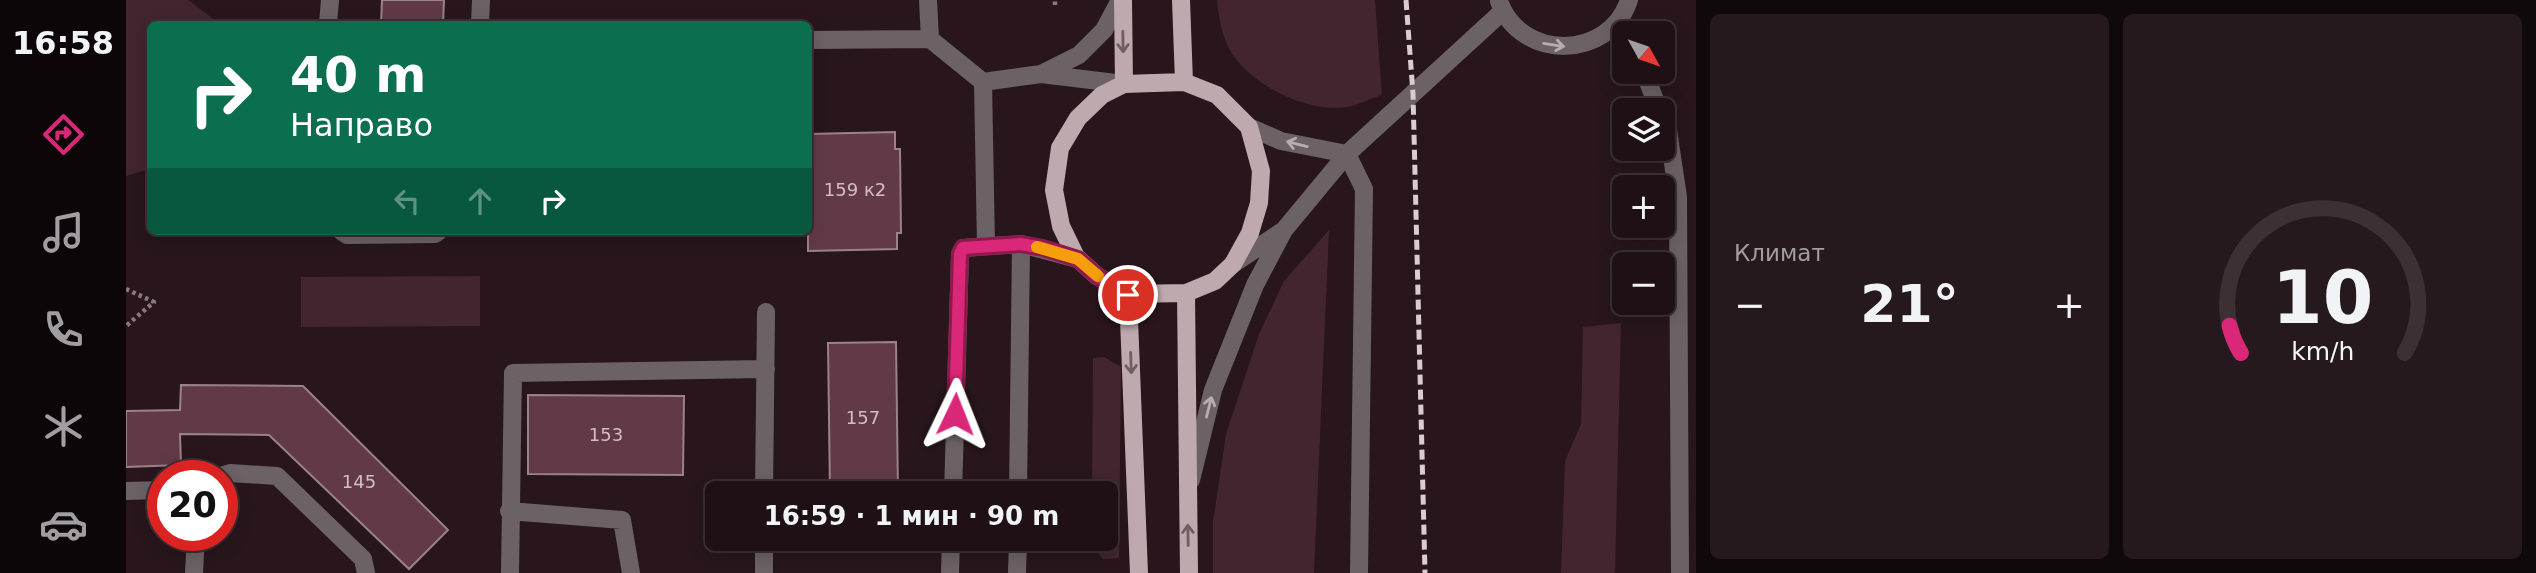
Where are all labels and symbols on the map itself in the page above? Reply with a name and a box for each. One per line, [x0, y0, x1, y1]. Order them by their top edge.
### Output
north arrow [1612, 21, 1675, 84]
one-way arrow [1117, 30, 1130, 53]
one-way arrow [1542, 39, 1565, 52]
one-way arrow [1286, 137, 1309, 151]
house number: 159 к2 [824, 179, 886, 200]
pin [1098, 265, 1158, 325]
one-way arrow [1124, 351, 1137, 374]
position arrow [918, 377, 992, 451]
one-way arrow [1203, 396, 1216, 419]
house number: 157 [846, 407, 880, 428]
house number: 153 [589, 424, 623, 445]
speed limit sign: 20 [147, 460, 238, 551]
house number: 145 [342, 471, 376, 492]
one-way arrow [1181, 524, 1194, 547]

